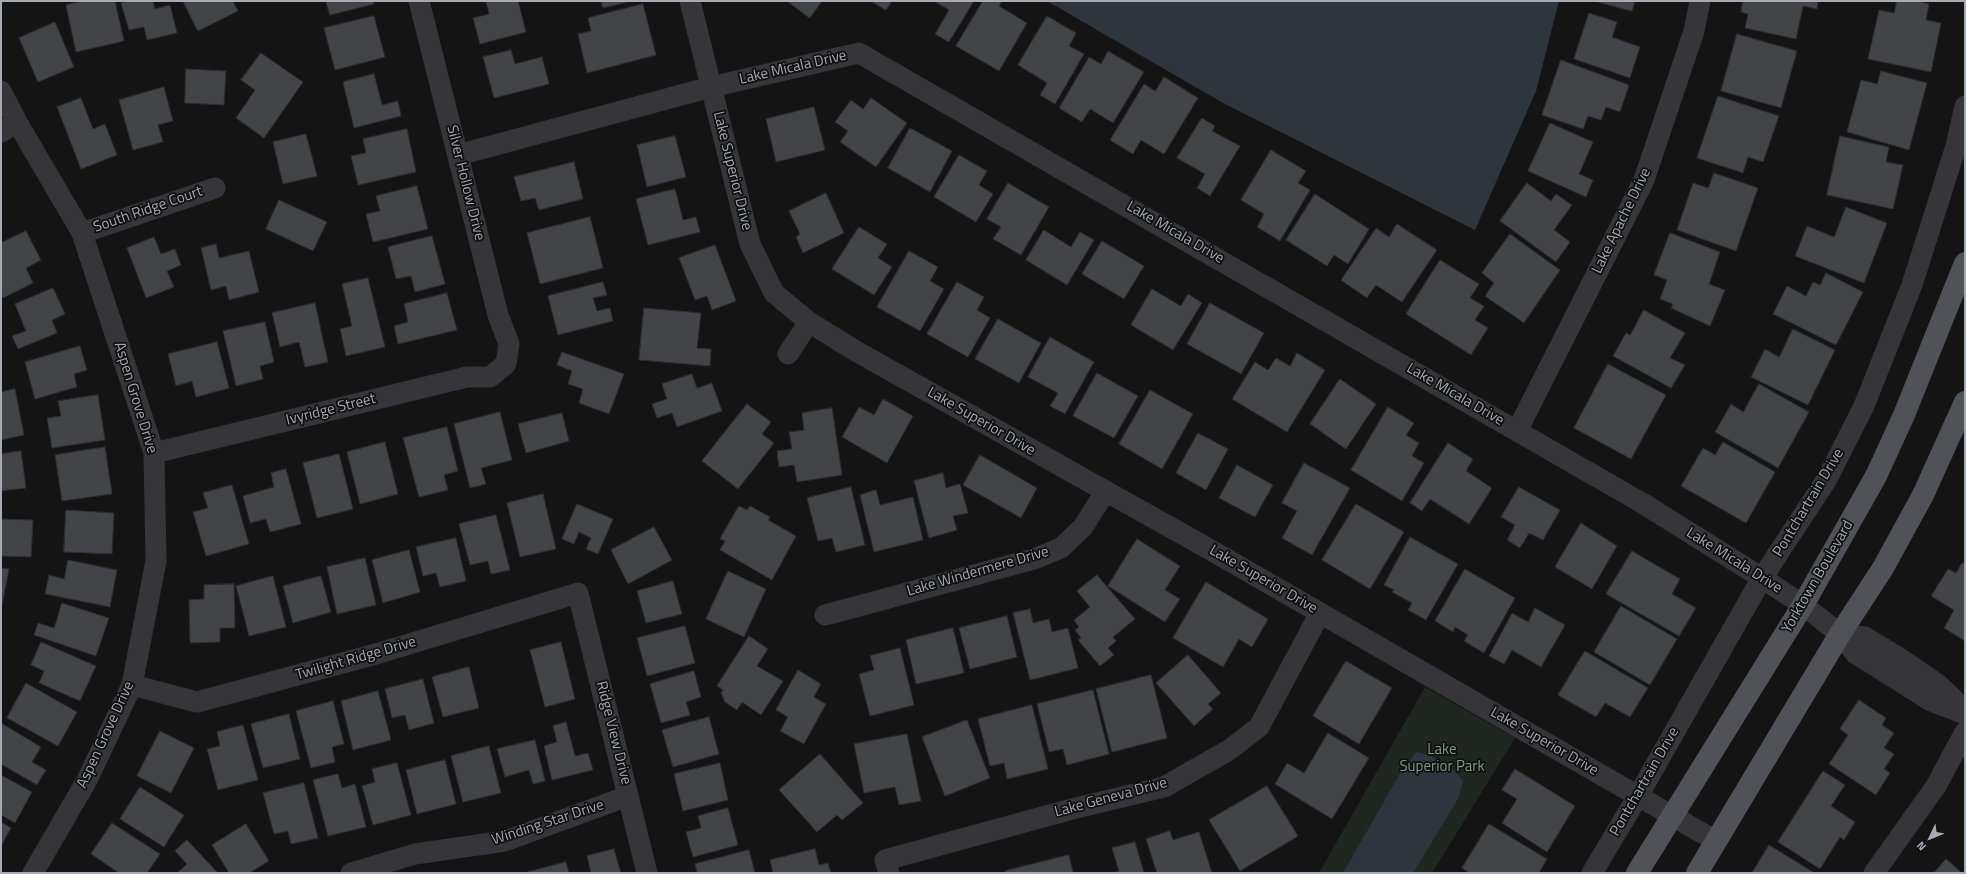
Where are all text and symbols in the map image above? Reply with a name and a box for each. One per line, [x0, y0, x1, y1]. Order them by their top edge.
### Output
street label: Lake Micala Drive [738, 47, 848, 89]
street label: Lake Superior Drive [709, 110, 755, 232]
street label: Silver Hollow Drive [442, 123, 488, 243]
street label: Lake Apache Drive [1589, 165, 1655, 277]
street label: South Ridge Court [91, 183, 205, 237]
street label: Lake Micala Drive [1123, 198, 1227, 268]
street label: Aspen Grove Drive [109, 340, 161, 456]
street label: Lake Micala Drive [1403, 360, 1507, 430]
street label: Lake Superior Drive [924, 384, 1038, 460]
street label: Ivyridge Street [284, 390, 378, 430]
street label: Pontchartrain Drive [1770, 446, 1848, 560]
street label: Yorktown Boulevard [1779, 518, 1857, 636]
street label: Lake Micala Drive [1683, 524, 1785, 598]
street label: Lake Superior Drive [1206, 542, 1320, 618]
street label: Lake Windermere Drive [905, 543, 1051, 601]
street label: Twilight Ridge Drive [294, 633, 418, 685]
street label: Aspen Grove Drive [73, 679, 139, 791]
street label: Ridge View Drive [591, 679, 635, 787]
street label: Lake Superior Drive [1487, 704, 1601, 780]
street label: Pontchartrain Drive [1607, 724, 1683, 840]
park label: Lake Superior Park [1399, 741, 1485, 776]
street label: Lake Geneva Drive [1053, 774, 1169, 822]
street label: Winding Star Drive [490, 796, 606, 850]
north arrow [1910, 818, 1950, 858]
text: N [1913, 838, 1930, 854]

